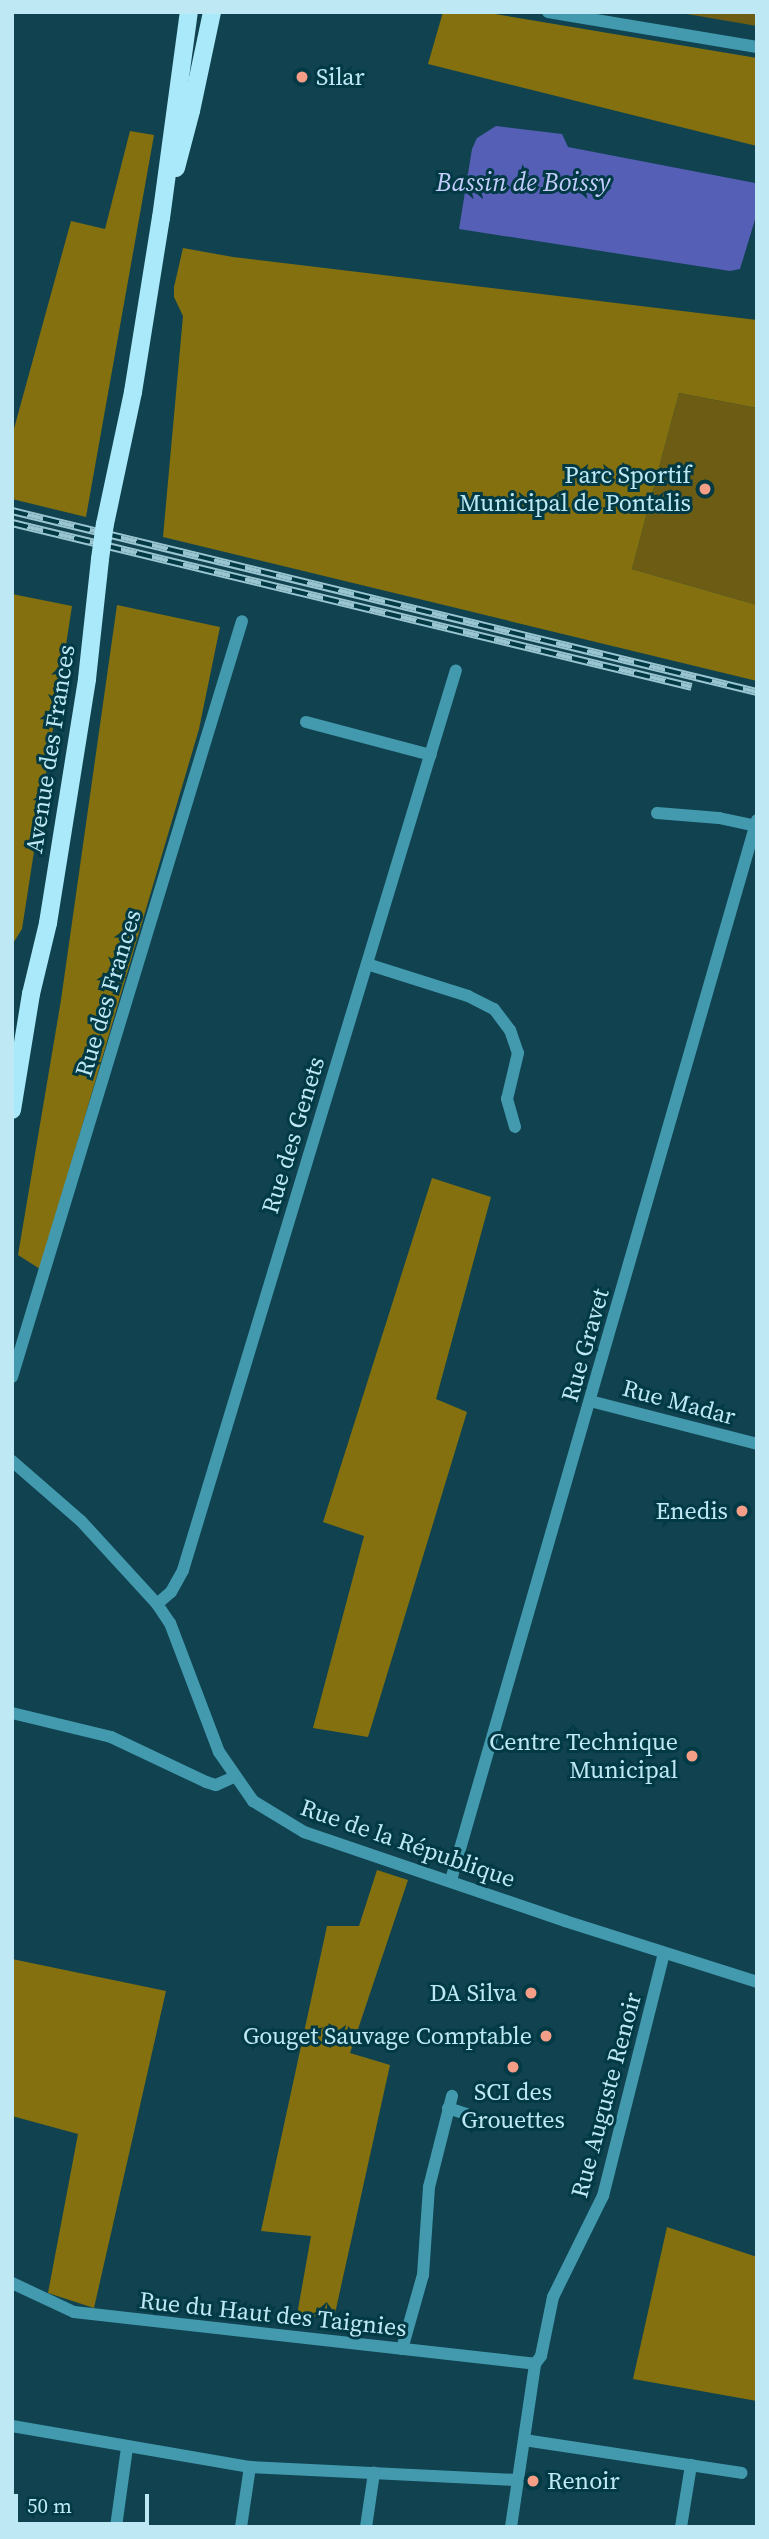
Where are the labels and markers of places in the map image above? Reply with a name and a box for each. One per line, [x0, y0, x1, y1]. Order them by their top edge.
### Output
place label: Silar [316, 63, 365, 91]
marker: Silar [294, 69, 310, 85]
place label: Parc Sportif Municipal de Pontalis [459, 461, 691, 517]
marker: Parc Sportif Municipal de Pontalis [697, 481, 713, 497]
place label: Enedis [656, 1497, 728, 1525]
marker: Enedis [734, 1503, 750, 1519]
place label: Centre Technique Municipal [489, 1728, 678, 1784]
marker: Centre Technique Municipal [684, 1748, 700, 1764]
place label: DA Silva [430, 1979, 517, 2007]
marker: DA Silva [523, 1985, 539, 2001]
place label: Gouget Sauvage Comptable [243, 2022, 532, 2050]
marker: Gouget Sauvage Comptable [538, 2028, 554, 2044]
marker: SCI des Grouettes [505, 2059, 521, 2075]
place label: SCI des Grouettes [461, 2078, 565, 2134]
place label: Renoir [547, 2467, 620, 2495]
marker: Renoir [525, 2473, 541, 2489]

